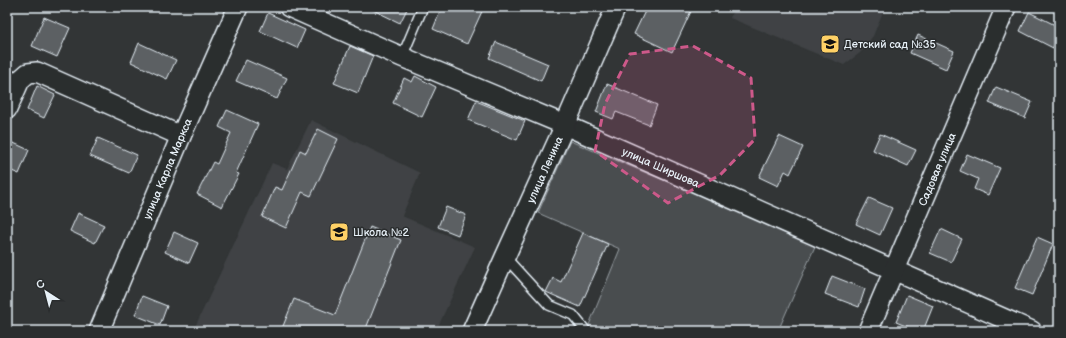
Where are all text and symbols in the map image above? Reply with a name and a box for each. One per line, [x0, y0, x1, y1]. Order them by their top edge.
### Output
school or university icon: Детский сад №35 [819, 33, 841, 55]
place label: Детский сад №35 [844, 38, 936, 51]
street label: улица Карла Маркса [140, 116, 195, 221]
street label: Садовая улица [916, 130, 958, 208]
street label: улица Ленина [524, 134, 566, 205]
street label: улица Ширшова [620, 145, 702, 190]
school or university icon: Школа №2 [328, 221, 350, 243]
place label: Школа №2 [353, 226, 409, 239]
north arrow [26, 272, 66, 312]
text: С [33, 277, 48, 292]

